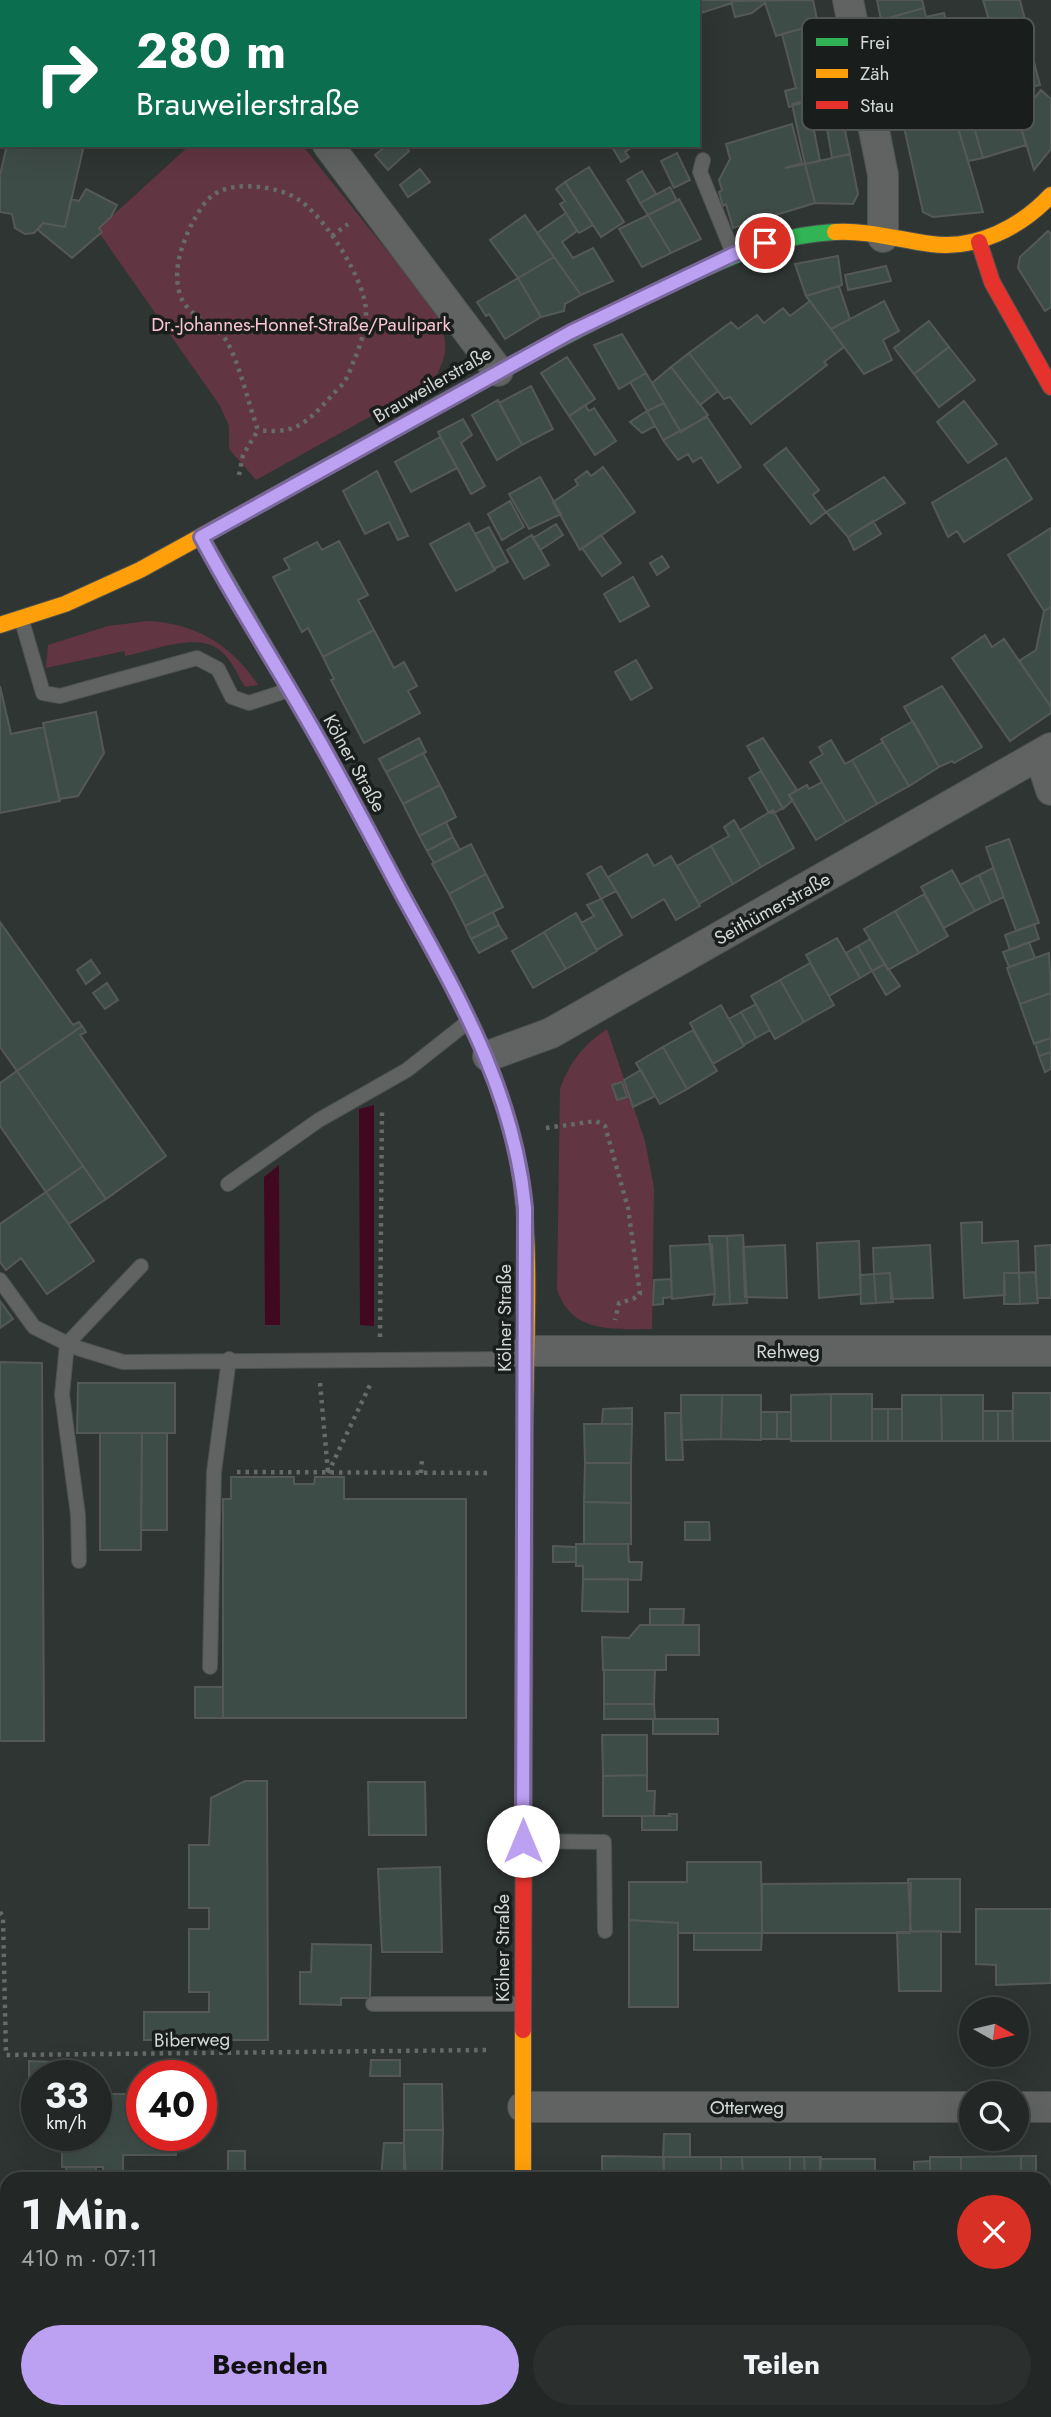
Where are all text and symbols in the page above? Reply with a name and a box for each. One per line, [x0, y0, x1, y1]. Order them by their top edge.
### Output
text: 280 m [136, 16, 286, 86]
legend [802, 18, 1034, 130]
icon: right [21, 28, 112, 119]
text: Frei [860, 29, 890, 56]
text: Zäh [860, 60, 890, 87]
text: Brauweilerstraße [136, 81, 359, 127]
text: Stau [860, 92, 894, 119]
pin [735, 213, 795, 273]
icon: arrive [746, 224, 784, 262]
park label: Dr.-Johannes-Honnef-Straße/Paulipark [151, 311, 451, 338]
street label: Brauweilerstraße [368, 339, 497, 429]
street label: Kölner Straße [317, 709, 393, 817]
street label: Seithümerstraße [709, 865, 835, 952]
street label: Kölner Straße [491, 1264, 518, 1372]
street label: Rehweg [756, 1338, 820, 1365]
position arrow [486, 1804, 560, 1878]
street label: Kölner Straße [489, 1894, 516, 2002]
north arrow [959, 1997, 1029, 2067]
map controls [959, 1997, 1029, 2151]
street label: Biberweg [154, 2025, 230, 2054]
speed limit sign: 40 [126, 2060, 217, 2151]
text: 33 [45, 2071, 88, 2121]
button: search [959, 2081, 1029, 2151]
street label: Otterweg [710, 2094, 784, 2121]
text: km/h [46, 2110, 87, 2136]
text: 1 Min. [21, 2184, 142, 2245]
button: close [957, 2195, 1031, 2269]
text: 410 m · 07:11 [21, 2241, 158, 2275]
button: Beenden [21, 2325, 519, 2405]
button: Teilen [533, 2325, 1031, 2405]

